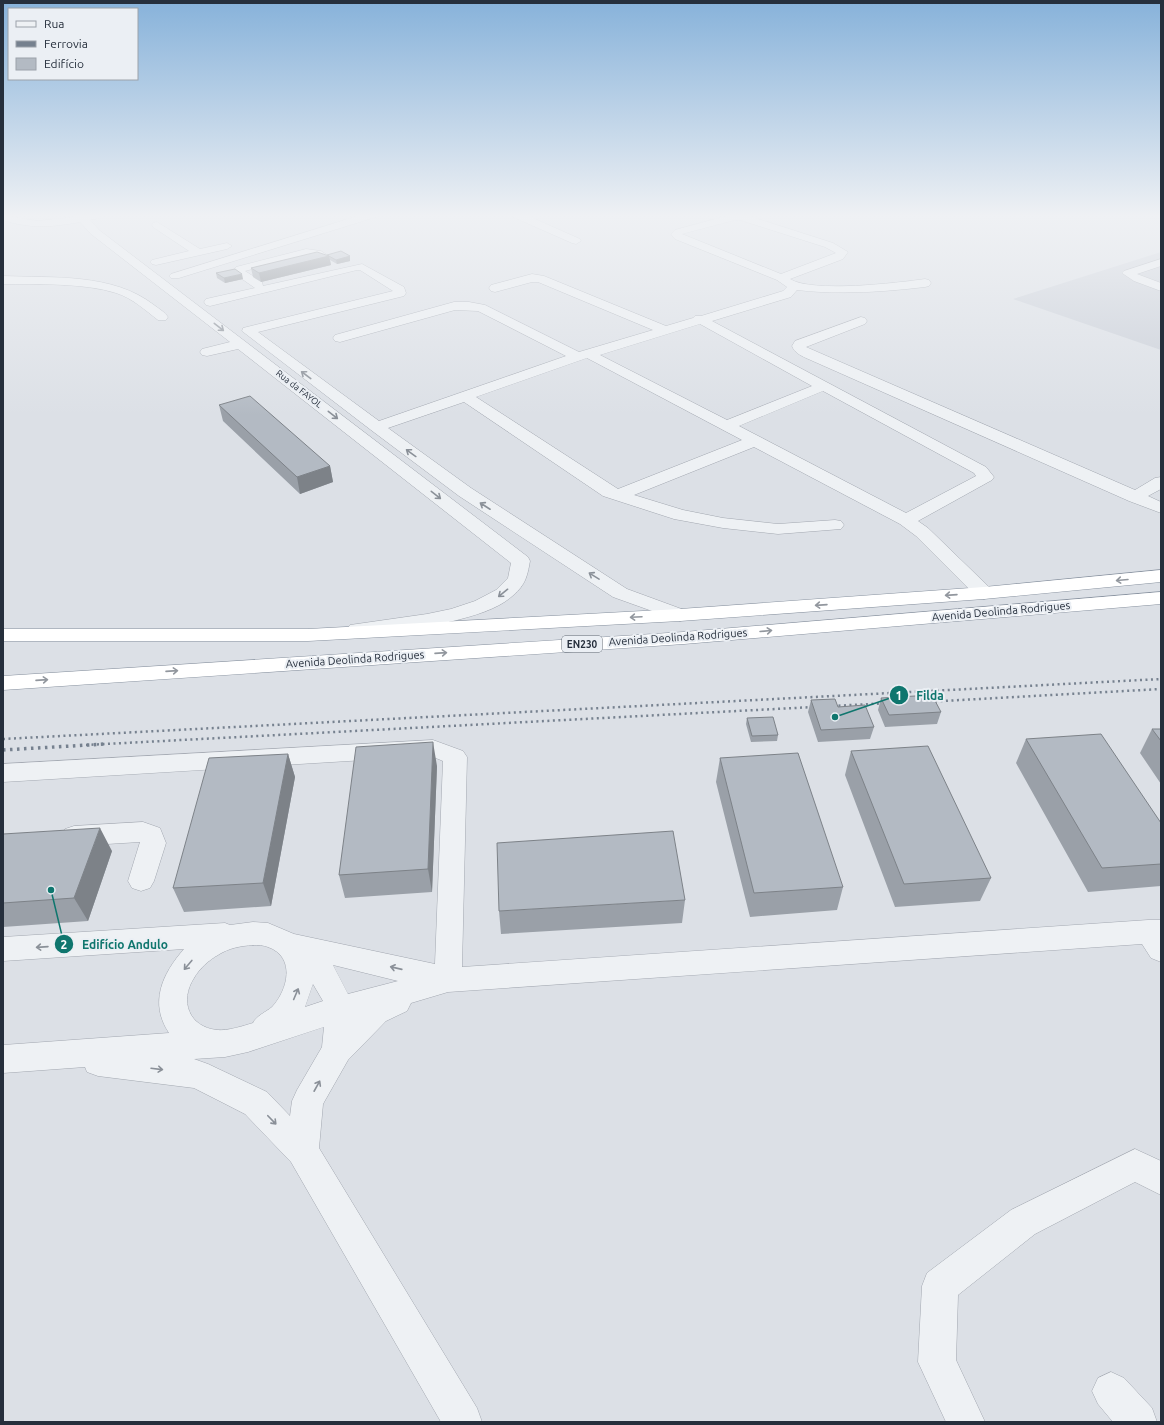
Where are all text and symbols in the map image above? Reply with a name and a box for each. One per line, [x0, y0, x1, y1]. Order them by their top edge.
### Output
legend [8, 8, 138, 80]
text: Rua [44, 17, 65, 30]
text: Ferrovia [44, 37, 88, 50]
text: Edifício [44, 57, 84, 70]
one-way arrow [213, 323, 224, 332]
street label: Rua da FAYOL [274, 368, 324, 410]
one-way arrow [301, 371, 312, 379]
one-way arrow [327, 411, 338, 420]
one-way arrow [405, 448, 416, 457]
one-way arrow [430, 491, 441, 499]
one-way arrow [479, 501, 491, 509]
one-way arrow [588, 572, 600, 580]
one-way arrow [1116, 576, 1129, 583]
one-way arrow [498, 588, 508, 597]
one-way arrow [945, 592, 958, 599]
street label: Avenida Deolinda Rodrigues [931, 599, 1071, 623]
one-way arrow [815, 601, 828, 608]
one-way arrow [630, 614, 643, 621]
street label: Avenida Deolinda Rodrigues [608, 626, 748, 648]
one-way arrow [759, 627, 772, 635]
road number: EN230 [562, 636, 602, 652]
street label: Avenida Deolinda Rodrigues [285, 648, 425, 670]
one-way arrow [434, 650, 447, 657]
one-way arrow [165, 668, 178, 675]
one-way arrow [35, 676, 48, 683]
callout: Filda [889, 683, 952, 707]
text: 1 [896, 689, 902, 702]
text: Filda [916, 689, 944, 702]
callout: Edifício Andulo [54, 932, 176, 956]
text: 2 [61, 938, 68, 951]
text: Edifício Andulo [82, 938, 168, 951]
one-way arrow [36, 943, 49, 950]
one-way arrow [183, 959, 192, 970]
one-way arrow [390, 963, 403, 971]
one-way arrow [292, 988, 300, 1000]
one-way arrow [150, 1065, 163, 1073]
one-way arrow [313, 1080, 321, 1092]
one-way arrow [267, 1115, 277, 1125]

